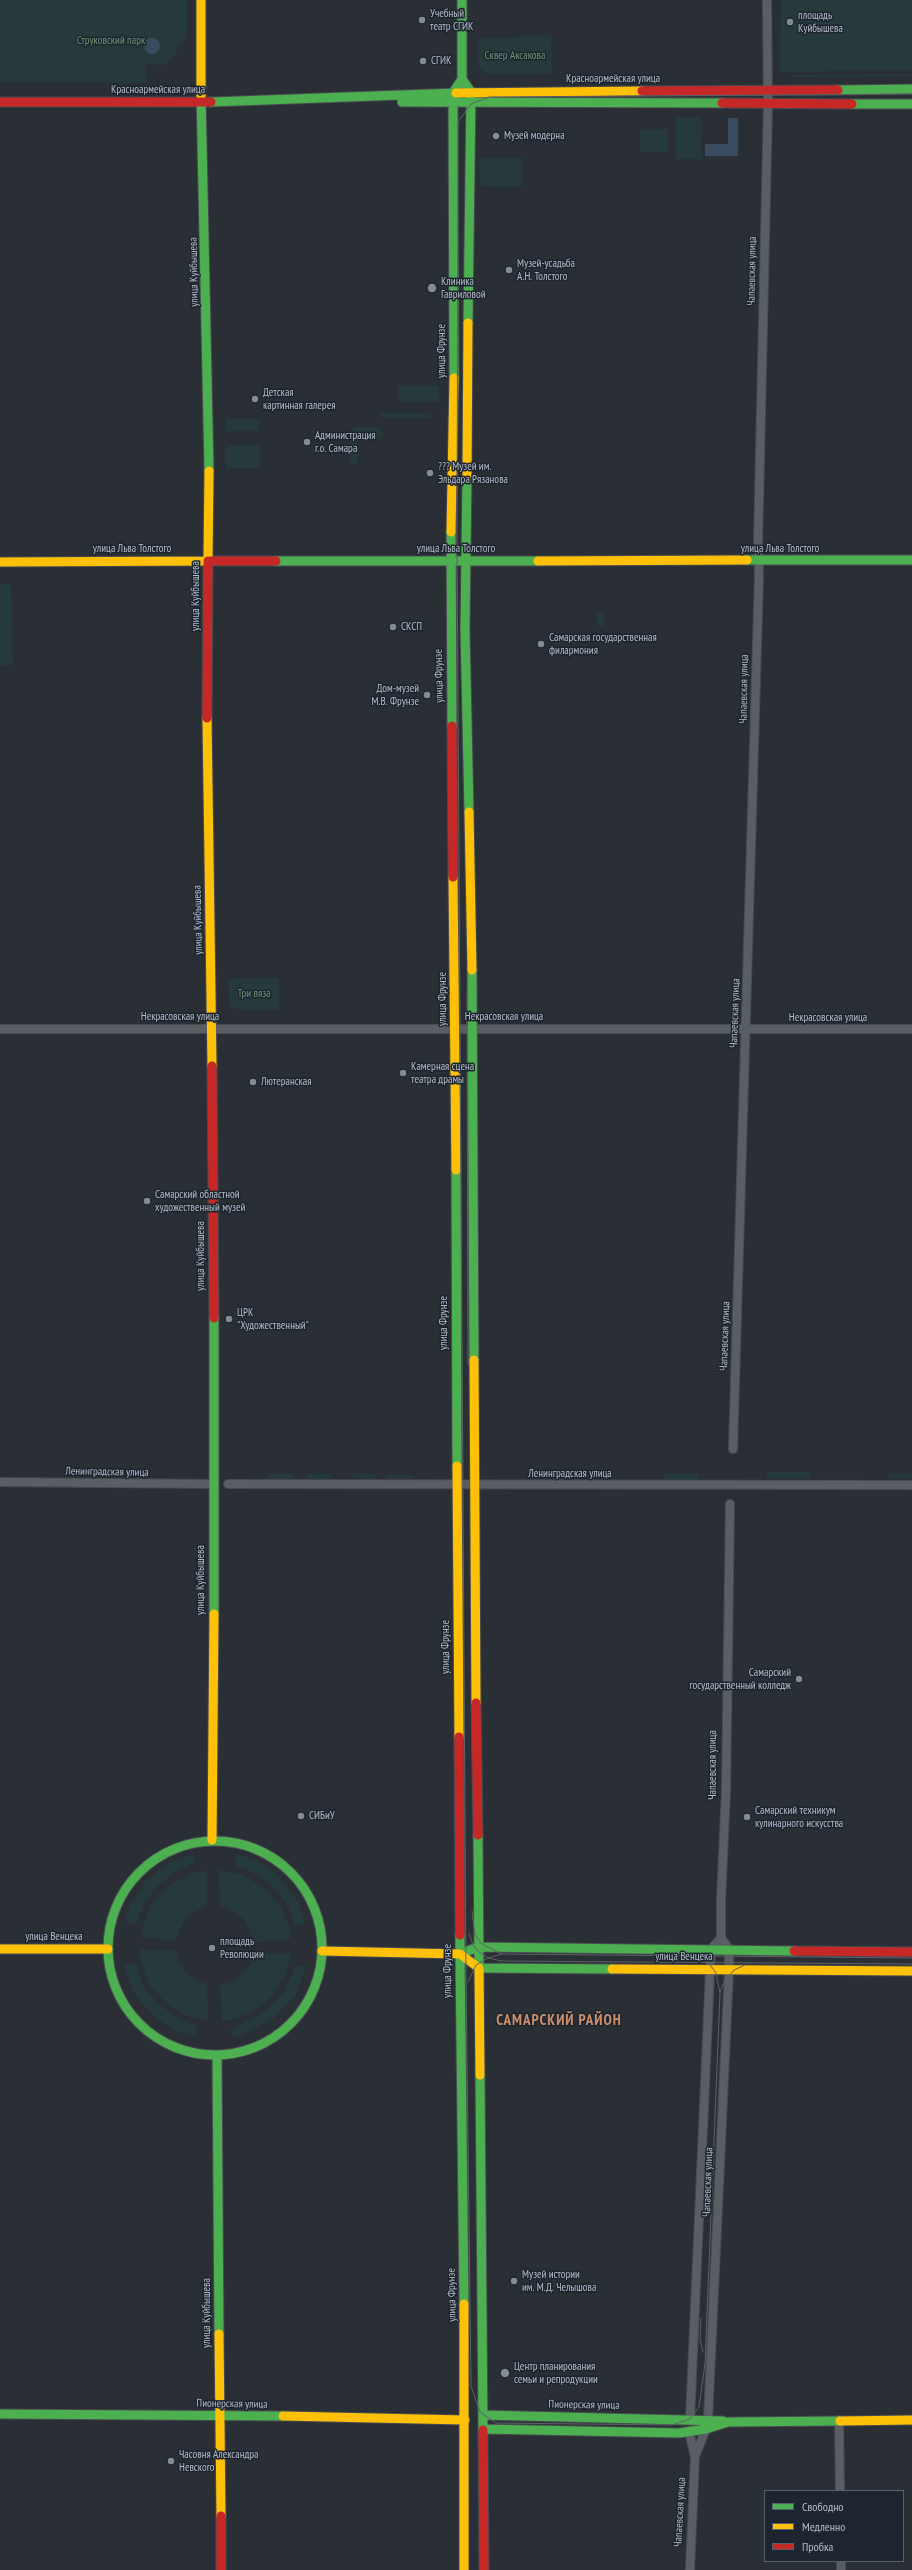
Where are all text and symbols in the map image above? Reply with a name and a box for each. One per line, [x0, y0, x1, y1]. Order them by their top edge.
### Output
place label: Учебный театр СГИК [430, 7, 473, 33]
place label: площадь Куйбышева [798, 9, 843, 35]
marker: Учебный театр СГИК [417, 15, 427, 25]
marker: площадь Куйбышева [785, 17, 795, 27]
park label: Струковский парк [77, 34, 145, 48]
park label: Сквер Аксакова [485, 49, 545, 63]
place label: СГИК [431, 54, 451, 68]
marker: СГИК [418, 56, 428, 66]
street label: Красноармейская улица [566, 72, 660, 86]
street label: Красноармейская улица [111, 83, 205, 97]
place label: Музей модерна [504, 129, 565, 143]
marker: Музей модерна [491, 131, 501, 141]
street label: Чапаевская улица [745, 236, 759, 306]
street label: улица Куйбышева [187, 237, 201, 307]
place label: Музей-усадьба А.Н. Толстого [517, 257, 575, 283]
marker: Музей-усадьба А.Н. Толстого [504, 265, 514, 275]
place label: Клиника Гавриловой [441, 275, 486, 301]
marker: Клиника Гавриловой [426, 282, 438, 294]
street label: улица Фрунзе [435, 324, 449, 378]
place label: Детская картинная галерея [263, 386, 335, 412]
marker: Детская картинная галерея [250, 394, 260, 404]
place label: Администрация г.о. Самара [315, 429, 376, 455]
marker: Администрация г.о. Самара [302, 437, 312, 447]
place label: ??? Музей им. Эльдара Рязанова [438, 460, 508, 486]
marker: ??? Музей им. Эльдара Рязанова [425, 468, 435, 478]
street label: улица Льва Толстого [93, 542, 171, 556]
street label: улица Льва Толстого [417, 542, 495, 556]
street label: улица Льва Толстого [741, 542, 819, 556]
street label: улица Куйбышева [189, 561, 203, 631]
place label: СКСП [401, 620, 422, 634]
marker: СКСП [388, 622, 398, 632]
place label: Самарская государственная филармония [549, 631, 657, 657]
marker: Самарская государственная филармония [536, 639, 546, 649]
street label: улица Фрунзе [432, 649, 446, 703]
street label: Чапаевская улица [737, 654, 751, 724]
place label: Дом-музей М.В. Фрунзе [372, 682, 419, 708]
marker: Дом-музей М.В. Фрунзе [422, 690, 432, 700]
street label: улица Куйбышева [191, 885, 205, 955]
street label: улица Фрунзе [436, 972, 450, 1026]
street label: Чапаевская улица [727, 978, 743, 1048]
park label: Три вяза [238, 987, 270, 1001]
street label: Некрасовская улица [141, 1010, 219, 1024]
street label: Некрасовская улица [465, 1010, 543, 1024]
street label: Некрасовская улица [789, 1011, 867, 1025]
place label: Камерная сцена театра драмы [411, 1060, 474, 1086]
marker: Камерная сцена театра драмы [398, 1068, 408, 1078]
place label: Лютеранская [261, 1075, 312, 1089]
marker: Лютеранская [248, 1077, 258, 1087]
place label: Самарский областной художественный музей [155, 1188, 245, 1214]
marker: Самарский областной художественный музей [142, 1196, 152, 1206]
street label: улица Куйбышева [194, 1221, 208, 1291]
street label: улица Фрунзе [437, 1296, 451, 1350]
street label: Чапаевская улица [717, 1301, 733, 1371]
place label: ЦРК "Художественный" [237, 1306, 309, 1332]
marker: ЦРК "Художественный" [224, 1314, 234, 1324]
street label: Ленинградская улица [65, 1465, 149, 1479]
street label: Ленинградская улица [528, 1467, 612, 1481]
street label: улица Куйбышева [194, 1545, 208, 1615]
street label: улица Фрунзе [439, 1620, 453, 1674]
place label: Самарский государственный колледж [689, 1666, 791, 1692]
marker: Самарский государственный колледж [794, 1674, 804, 1684]
street label: Чапаевская улица [706, 1730, 720, 1800]
place label: Самарский техникум кулинарного искусства [755, 1804, 843, 1830]
place label: СИБиУ [309, 1809, 335, 1823]
marker: СИБиУ [296, 1811, 306, 1821]
marker: Самарский техникум кулинарного искусства [742, 1812, 752, 1822]
street label: улица Венцека [25, 1930, 83, 1944]
place label: площадь Революции [220, 1935, 264, 1961]
marker: площадь Революции [207, 1943, 217, 1953]
street label: улица Фрунзе [441, 1944, 455, 1998]
street label: улица Венцека [655, 1950, 713, 1964]
district label: САМАРСКИЙ РАЙОН [496, 2012, 622, 2030]
street label: Чапаевская улица [700, 2147, 716, 2217]
street label: улица Фрунзе [445, 2268, 459, 2322]
place label: Музей истории им. М.Д. Челышова [522, 2268, 596, 2294]
marker: Музей истории им. М.Д. Челышова [509, 2276, 519, 2286]
street label: улица Куйбышева [200, 2278, 214, 2348]
place label: Центр планирования семьи и репродукции [514, 2360, 598, 2386]
marker: Центр планирования семьи и репродукции [499, 2367, 511, 2379]
street label: Пионерская улица [196, 2397, 268, 2411]
street label: Пионерская улица [548, 2398, 620, 2412]
place label: Часовня Александра Невского [179, 2448, 258, 2474]
marker: Часовня Александра Невского [166, 2456, 176, 2466]
street label: Чапаевская улица [672, 2477, 688, 2547]
legend [764, 2490, 904, 2562]
text: Свободно [802, 2499, 844, 2514]
text: Медленно [802, 2519, 845, 2534]
text: Пробка [802, 2539, 833, 2554]

